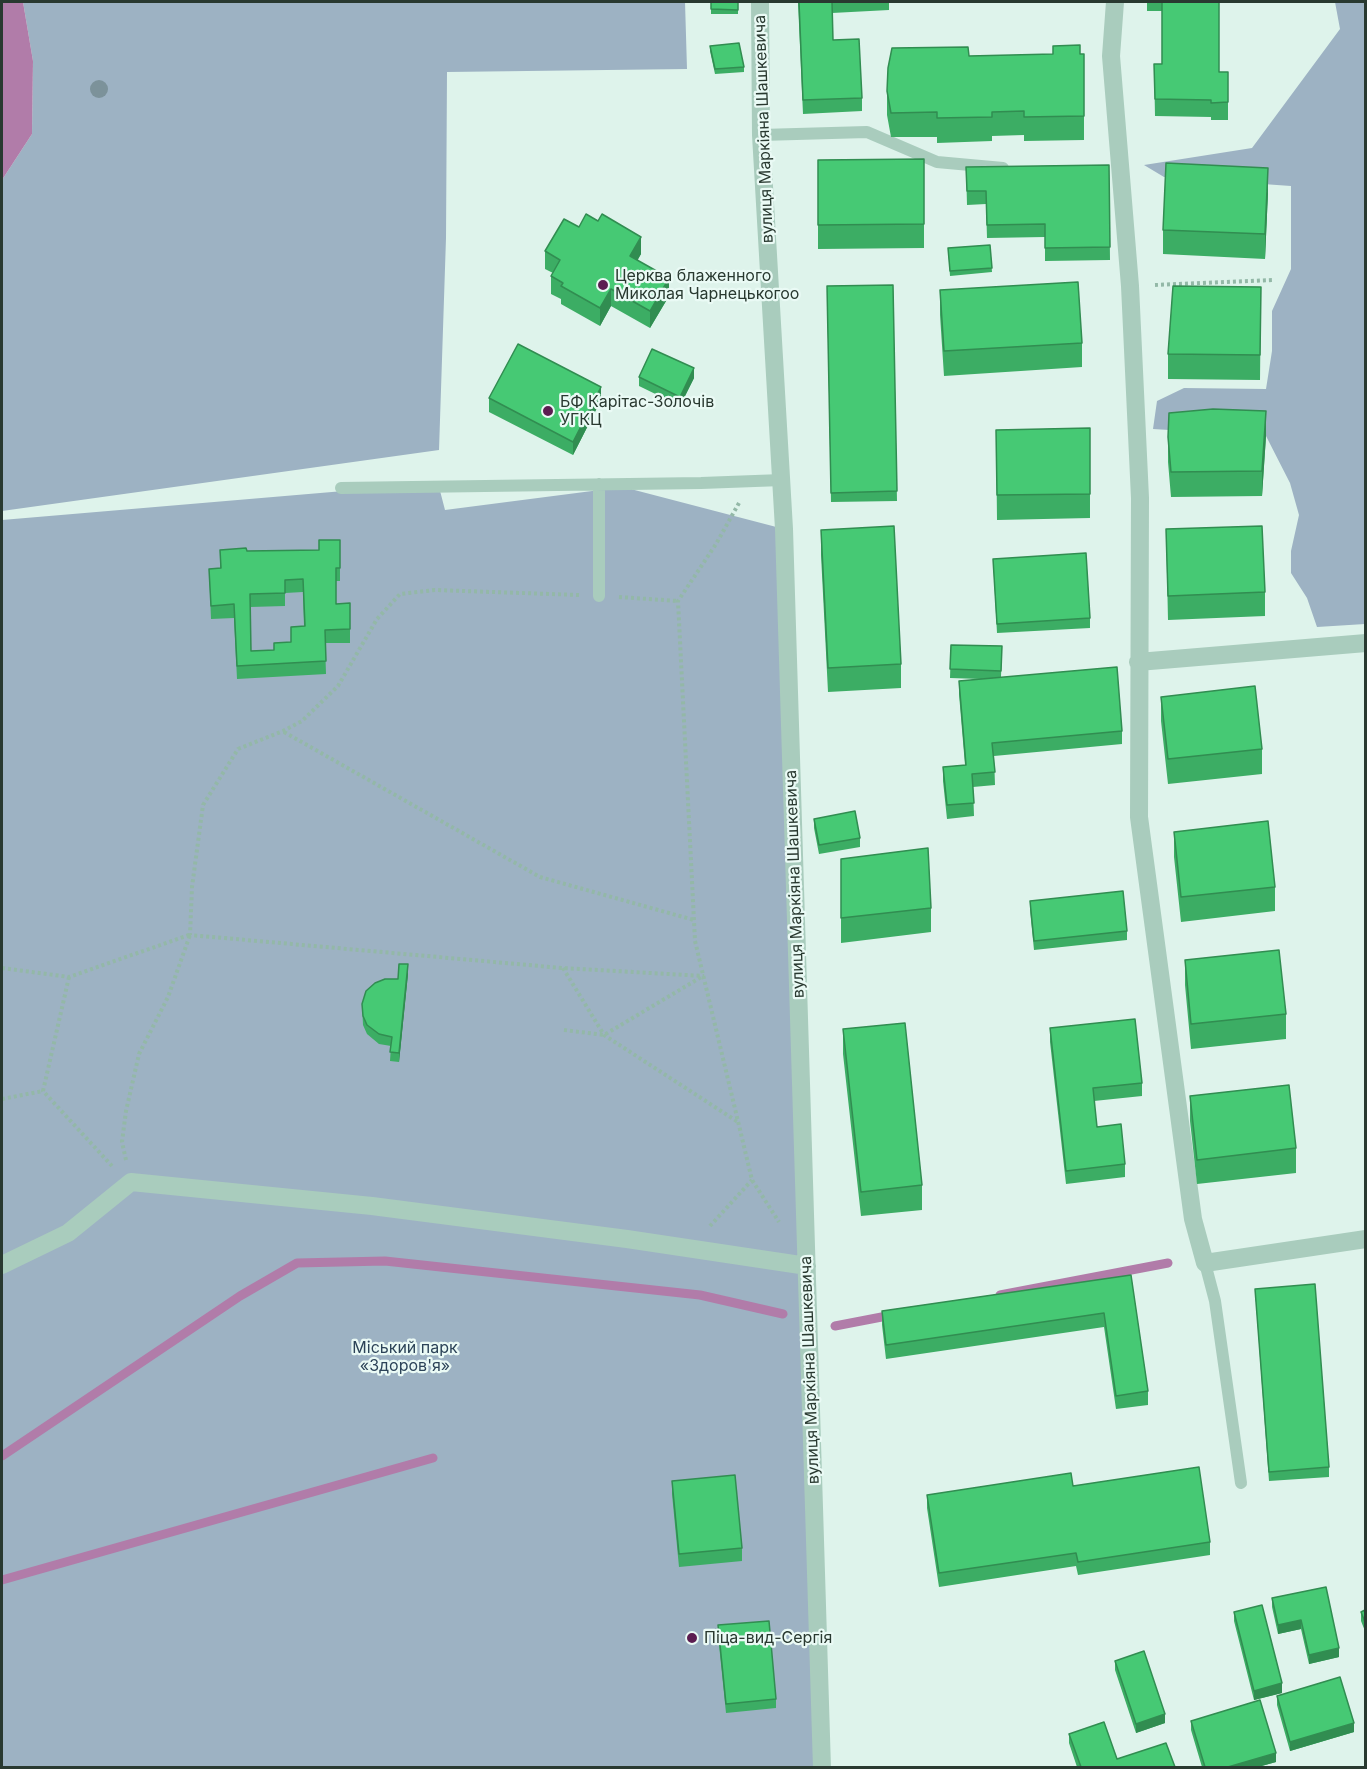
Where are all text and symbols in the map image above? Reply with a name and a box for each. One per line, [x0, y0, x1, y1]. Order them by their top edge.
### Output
street label: вулиця Маркіяна Шашкевича [750, 15, 778, 243]
place label: Церква блаженного Миколая Чарнецькогоо [615, 266, 799, 304]
marker: Церква блаженного Миколая Чарнецькогоо [596, 278, 610, 292]
place label: БФ Карітас-Золочів УГКЦ [560, 392, 714, 430]
marker: БФ Карітас-Золочів УГКЦ [541, 404, 555, 418]
street label: вулиця Маркіяна Шашкевича [781, 770, 809, 998]
street label: вулиця Маркіяна Шашкевича [796, 1256, 824, 1484]
park label: Міський парк «Здоров'я» [352, 1338, 458, 1376]
place label: Піца-вид-Сергія [704, 1628, 832, 1648]
marker: Піца-вид-Сергія [685, 1631, 699, 1645]

